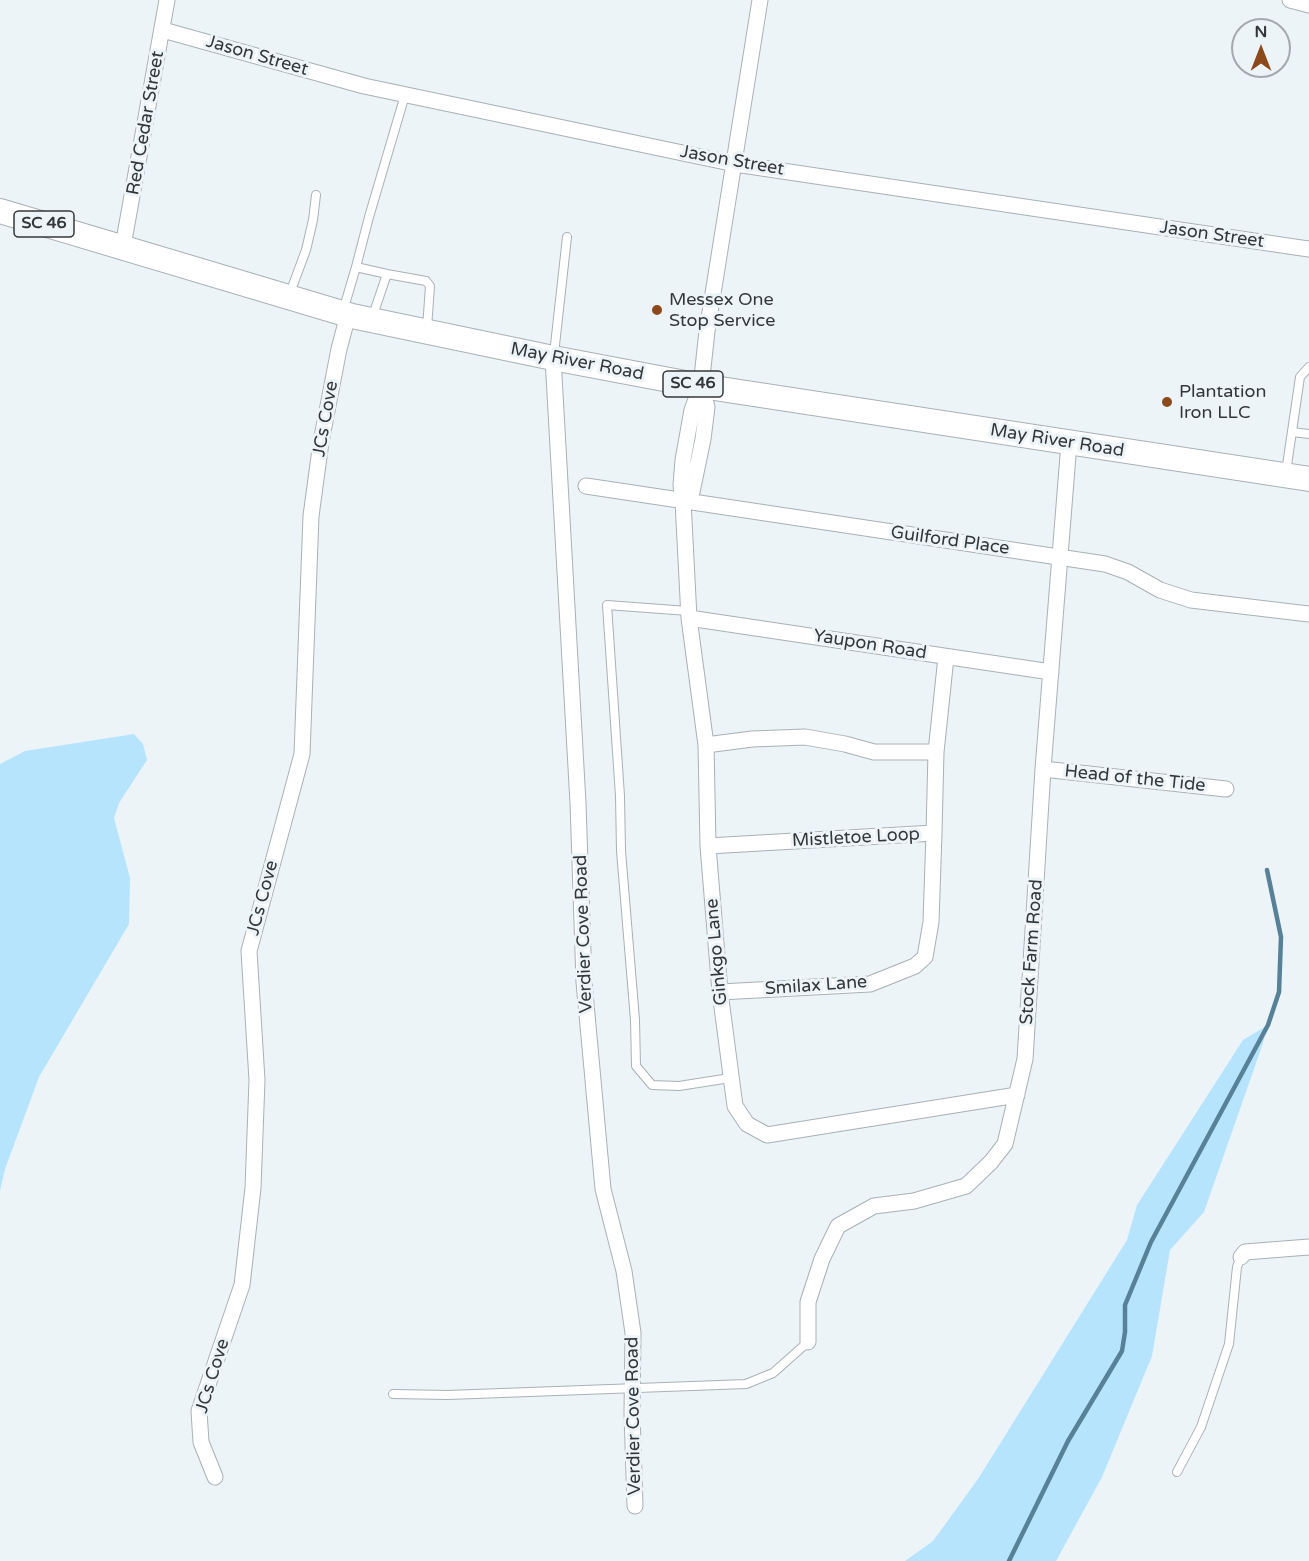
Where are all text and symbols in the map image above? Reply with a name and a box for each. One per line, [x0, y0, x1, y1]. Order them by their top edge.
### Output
north arrow [1231, 18, 1291, 78]
text: N [1255, 22, 1267, 42]
street label: Jason Street [203, 31, 311, 81]
street label: Red Cedar Street [123, 49, 169, 197]
street label: Jason Street [678, 141, 786, 181]
road number: SC 46 [14, 211, 74, 237]
street label: Jason Street [1158, 217, 1266, 253]
place label: Messex One Stop Service [669, 289, 775, 332]
marker: Messex One Stop Service [650, 303, 664, 317]
street label: May River Road [508, 338, 646, 386]
road number: SC 46 [663, 371, 723, 397]
street label: JCs Cove [309, 379, 343, 459]
place label: Plantation Iron LLC [1179, 381, 1266, 424]
marker: Plantation Iron LLC [1160, 395, 1174, 409]
street label: May River Road [988, 420, 1126, 462]
street label: Guilford Place [889, 522, 1011, 560]
street label: Yaupon Road [812, 625, 928, 665]
street label: Head of the Tide [1063, 761, 1207, 797]
street label: Mistletoe Loop [792, 824, 920, 852]
street label: Verdier Cove Road [570, 854, 598, 1014]
street label: JCs Cove [243, 858, 283, 938]
street label: Stock Farm Road [1016, 879, 1048, 1025]
street label: Ginkgo Lane [702, 898, 732, 1006]
street label: Smilax Lane [764, 972, 868, 1000]
street label: JCs Cove [191, 1336, 235, 1416]
street label: Verdier Cove Road [622, 1337, 646, 1495]

